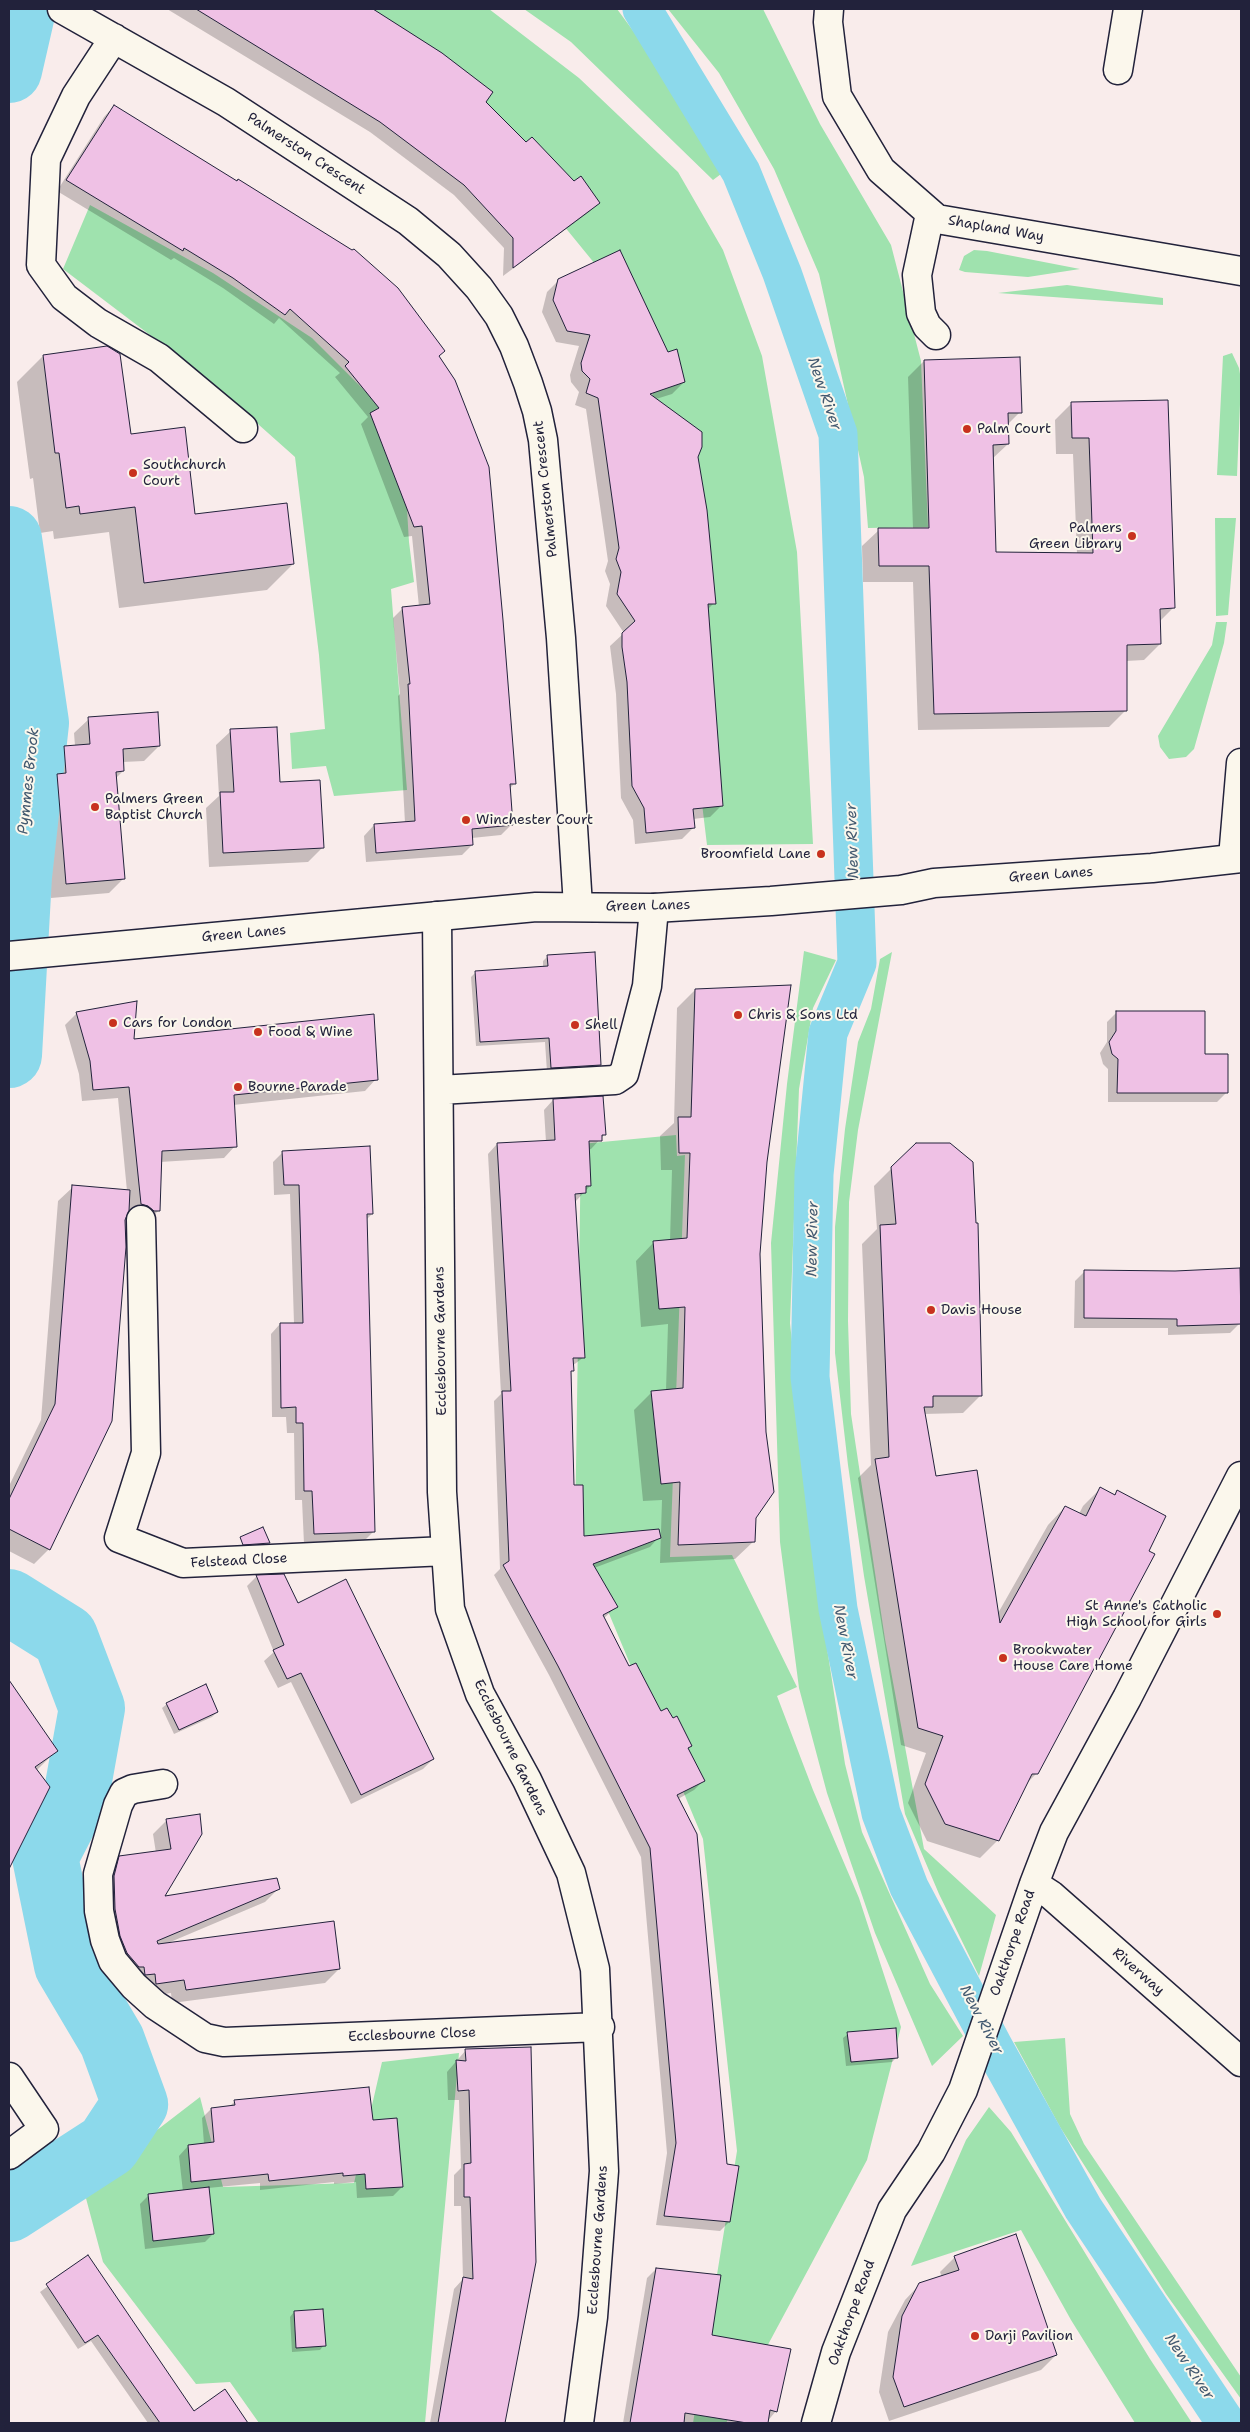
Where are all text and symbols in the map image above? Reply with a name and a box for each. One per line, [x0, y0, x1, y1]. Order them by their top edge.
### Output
street label: Palmerston Crescent [244, 109, 368, 199]
street label: Shapland Way [947, 212, 1045, 246]
water label: New River [803, 355, 845, 433]
street label: Palmerston Crescent [530, 420, 562, 558]
place label: Palm Court [977, 421, 1051, 437]
marker: Palm Court [961, 423, 973, 435]
place label: Southchurch Court [143, 457, 226, 490]
marker: Southchurch Court [127, 467, 139, 479]
place label: Palmers Green Library [1029, 520, 1122, 552]
marker: Palmers Green Library [1126, 530, 1138, 542]
water label: Pymmes Brook [14, 727, 44, 835]
place label: Palmers Green Baptist Church [105, 791, 203, 824]
marker: Palmers Green Baptist Church [89, 801, 101, 813]
water label: New River [843, 803, 863, 879]
place label: Winchester Court [476, 812, 593, 828]
marker: Winchester Court [460, 814, 472, 826]
place label: Broomfield Lane [701, 846, 811, 862]
marker: Broomfield Lane [815, 848, 827, 860]
street label: Green Lanes [1008, 864, 1094, 886]
street label: Green Lanes [605, 897, 691, 915]
street label: Green Lanes [201, 922, 287, 946]
place label: Chris & Sons Ltd [748, 1007, 858, 1023]
marker: Chris & Sons Ltd [732, 1009, 744, 1021]
place label: Cars for London [123, 1015, 232, 1031]
marker: Cars for London [107, 1017, 119, 1029]
place label: Shell [585, 1017, 618, 1033]
marker: Shell [569, 1019, 581, 1031]
place label: Food & Wine [268, 1024, 353, 1040]
marker: Food & Wine [252, 1026, 264, 1038]
place label: Bourne Parade [248, 1079, 347, 1095]
marker: Bourne Parade [232, 1081, 244, 1093]
water label: New River [803, 1201, 823, 1277]
street label: Ecclesbourne Gardens [431, 1266, 451, 1416]
place label: Davis House [941, 1302, 1022, 1318]
marker: Davis House [925, 1304, 937, 1316]
street label: Felstead Close [190, 1550, 288, 1572]
place label: St Anne's Catholic High School for Girls [1066, 1598, 1207, 1630]
water label: New River [829, 1603, 861, 1681]
marker: St Anne's Catholic High School for Girls [1211, 1608, 1223, 1620]
place label: Brookwater House Care Home [1013, 1642, 1133, 1674]
marker: Brookwater House Care Home [997, 1652, 1009, 1664]
street label: Ecclesbourne Gardens [470, 1677, 550, 1819]
street label: Oakthorpe Road [987, 1888, 1039, 1998]
street label: Riverway [1109, 1945, 1167, 1999]
water label: New River [955, 1982, 1007, 2058]
street label: Ecclesbourne Close [348, 2024, 476, 2046]
street label: Ecclesbourne Gardens [584, 2165, 612, 2315]
street label: Oakthorpe Road [825, 2258, 879, 2368]
place label: Darji Pavilion [985, 2328, 1073, 2344]
marker: Darji Pavilion [969, 2330, 981, 2342]
water label: New River [1160, 2330, 1218, 2404]

